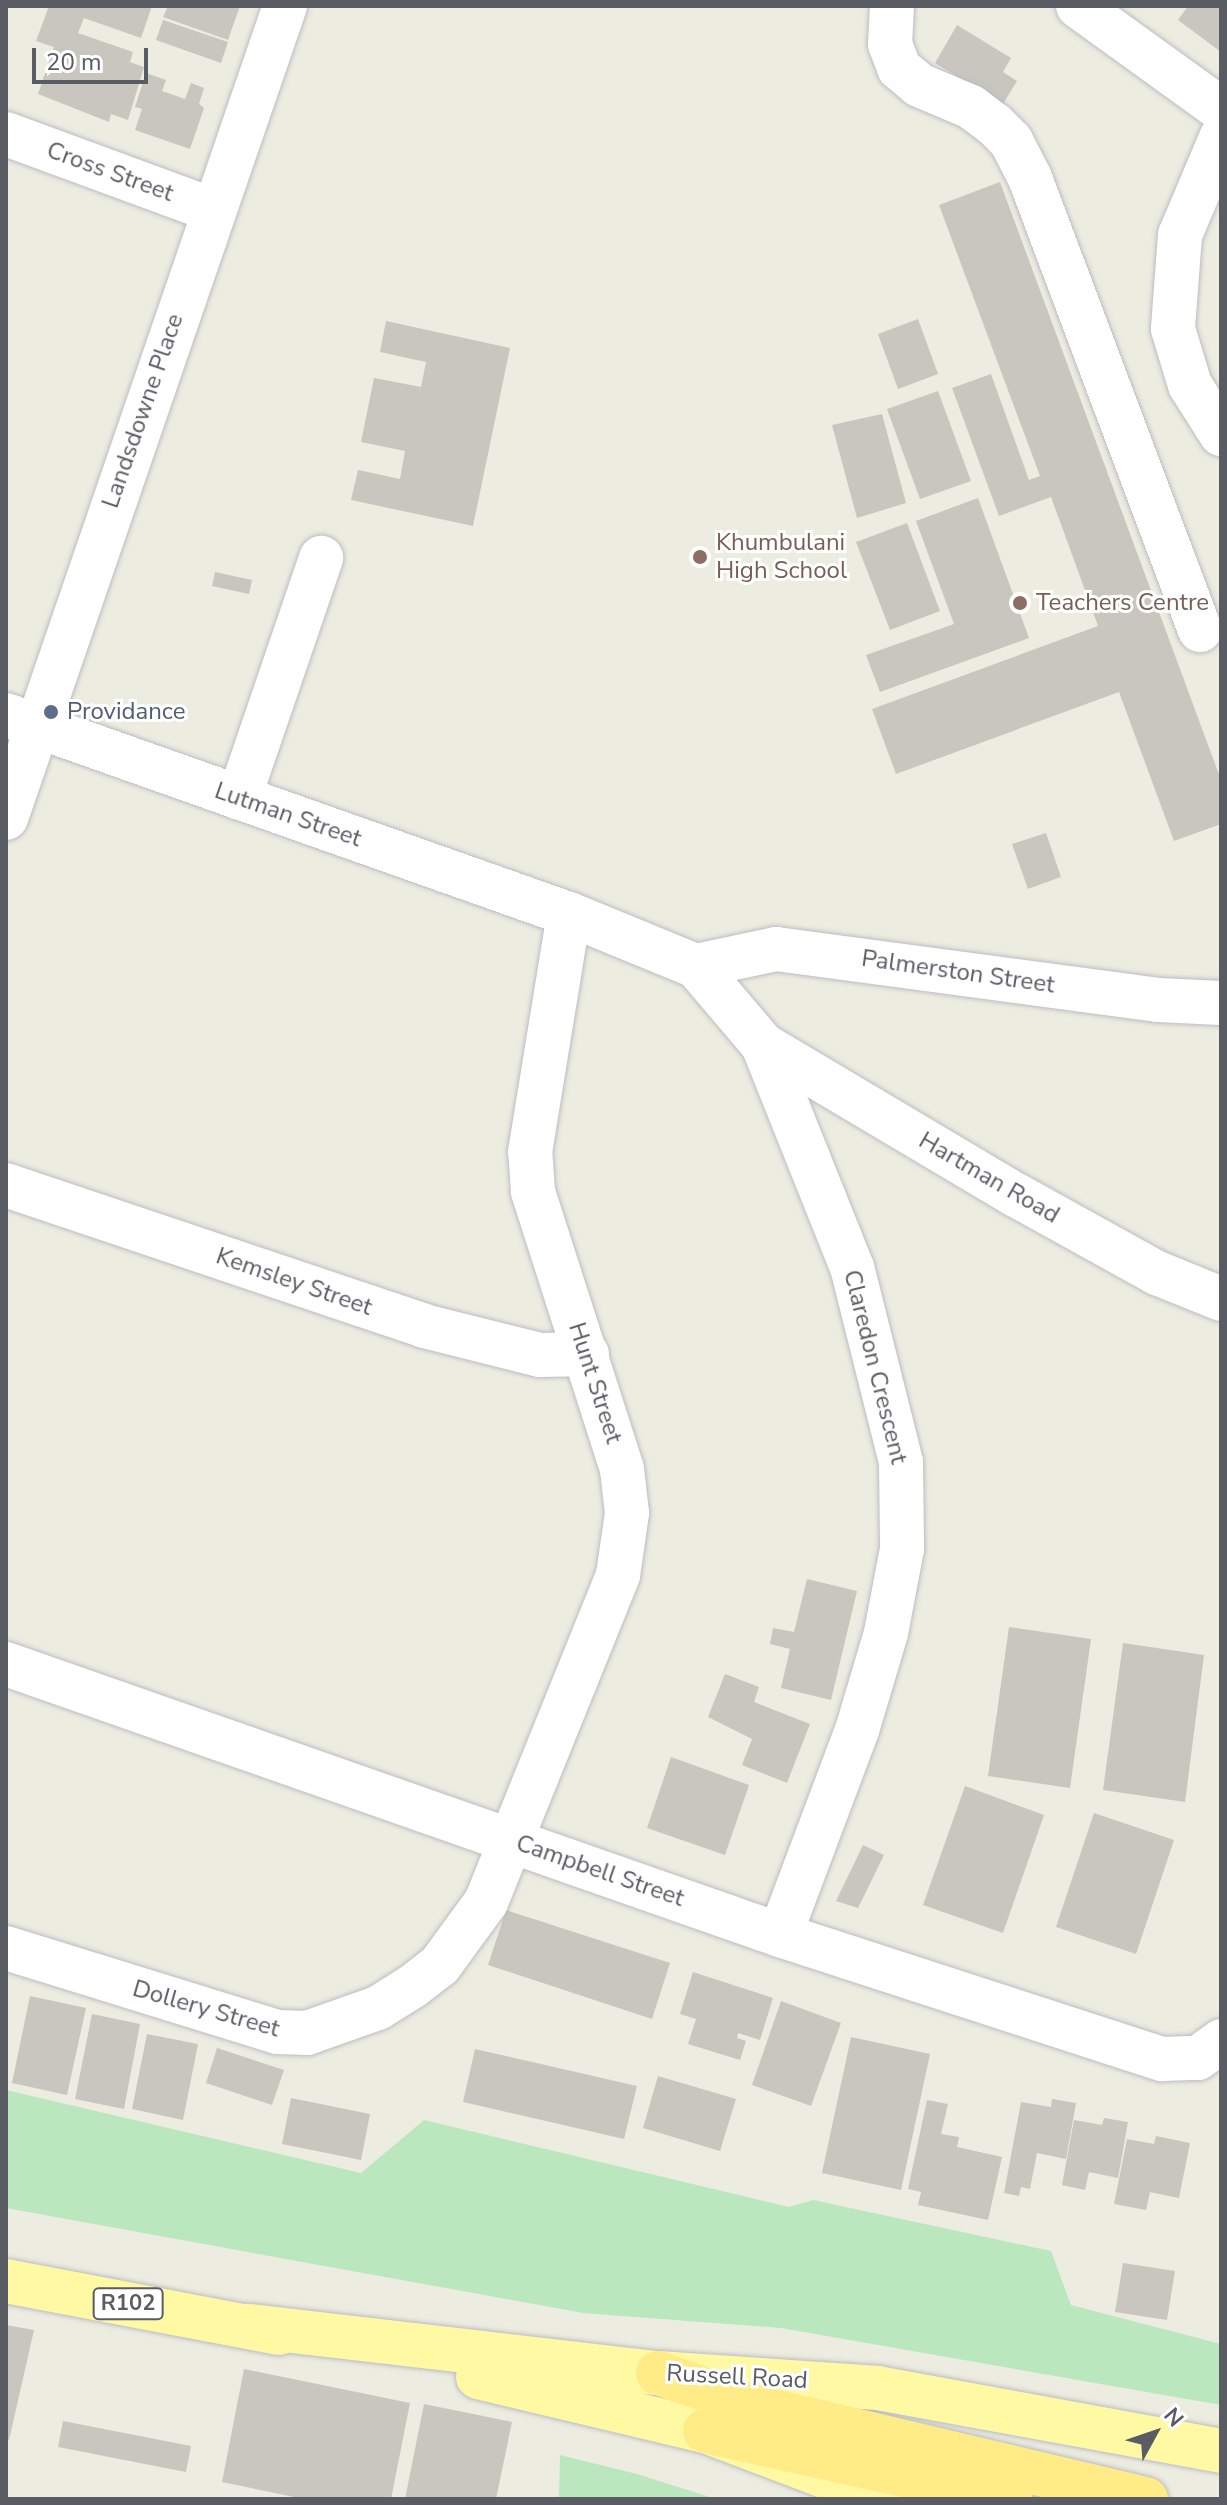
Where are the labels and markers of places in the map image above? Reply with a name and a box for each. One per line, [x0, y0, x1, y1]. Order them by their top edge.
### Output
place label: Khumbulani High School [716, 529, 847, 585]
marker: Khumbulani High School [691, 548, 709, 566]
place label: Teachers Centre [1036, 589, 1209, 617]
marker: Teachers Centre [1011, 594, 1029, 612]
place label: Providance [67, 698, 185, 726]
marker: Providance [42, 703, 60, 721]

